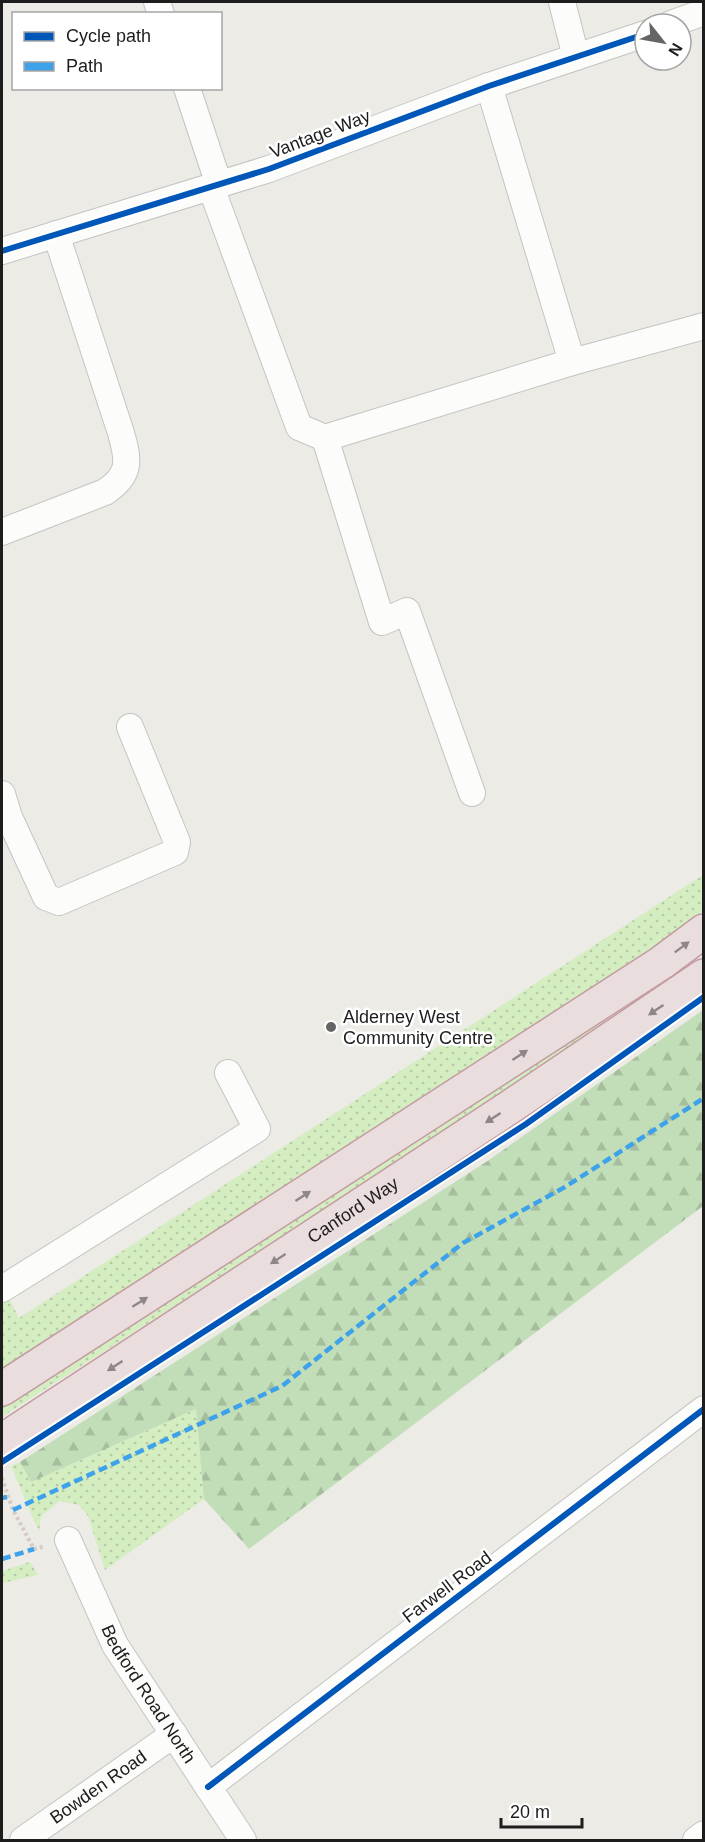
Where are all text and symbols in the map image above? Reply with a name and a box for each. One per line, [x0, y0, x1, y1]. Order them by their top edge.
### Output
legend [12, 12, 222, 90]
north arrow [633, 12, 693, 72]
text: Cycle path [66, 26, 151, 46]
text: N [665, 40, 686, 59]
text: Path [66, 56, 103, 76]
street label: Vantage Way [267, 106, 373, 162]
one-way arrow [674, 941, 690, 953]
one-way arrow [647, 1004, 664, 1015]
place label: Alderney West Community Centre [343, 1007, 493, 1048]
marker: Alderney West Community Centre [324, 1020, 338, 1034]
one-way arrow [511, 1049, 527, 1061]
one-way arrow [485, 1112, 502, 1123]
street label: Canford Way [304, 1173, 402, 1247]
one-way arrow [295, 1190, 311, 1201]
one-way arrow [270, 1254, 286, 1265]
one-way arrow [132, 1296, 148, 1307]
one-way arrow [107, 1361, 123, 1372]
street label: Farwell Road [399, 1547, 495, 1627]
street label: Bedford Road North [97, 1622, 200, 1767]
street label: Bowden Road [46, 1746, 150, 1828]
scale bar [501, 1791, 582, 1829]
text: 20 m [510, 1802, 550, 1822]

